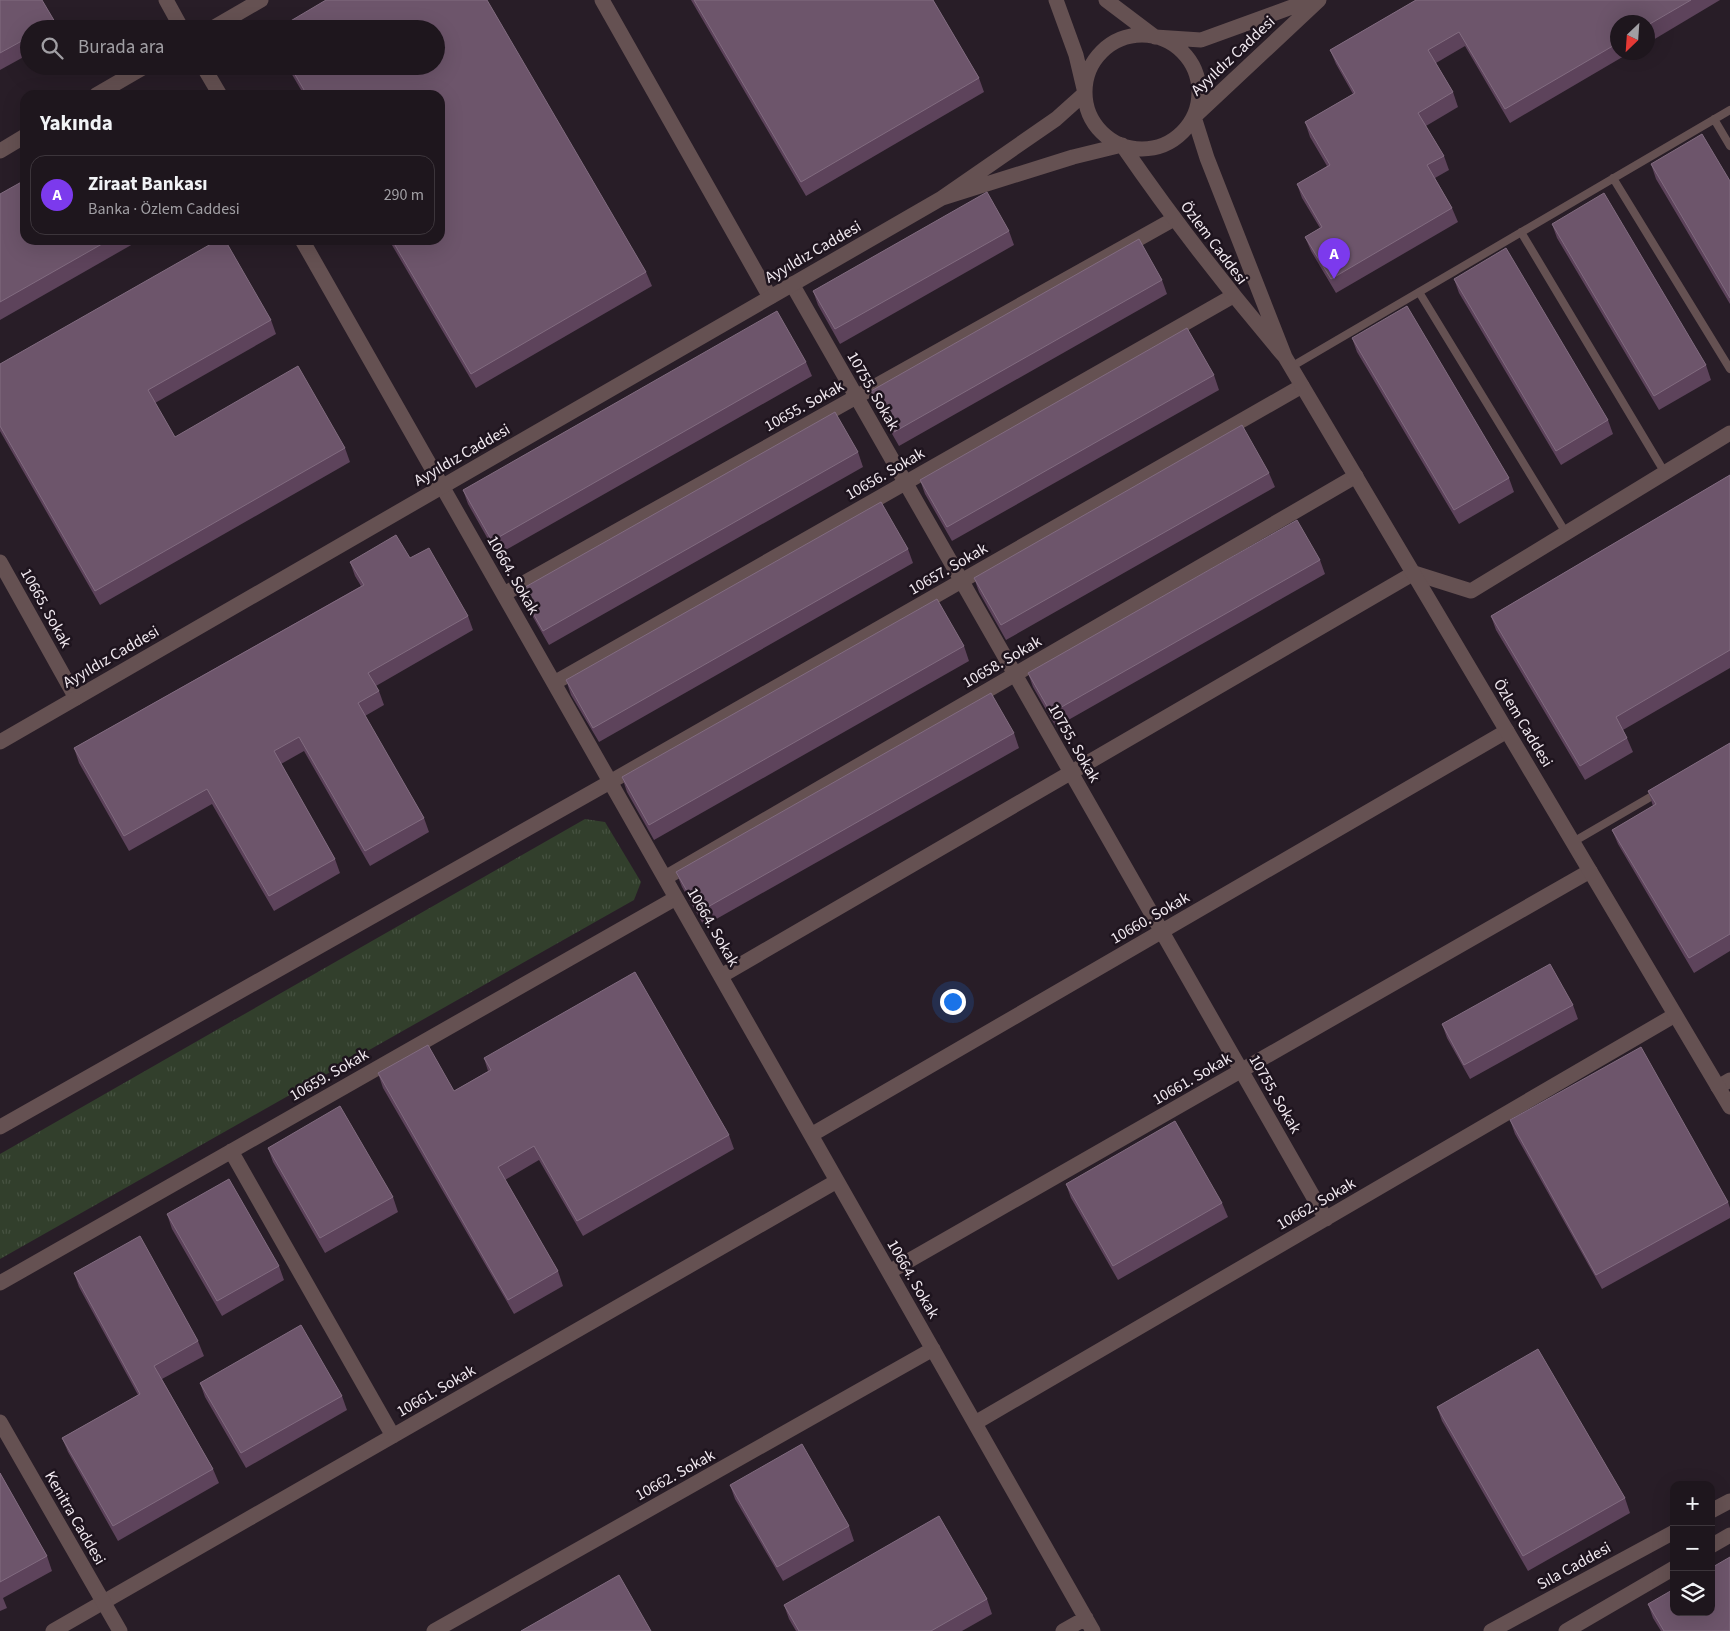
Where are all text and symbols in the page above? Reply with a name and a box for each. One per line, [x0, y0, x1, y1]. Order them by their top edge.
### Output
street label: Ayyıldız Caddesi [1186, 11, 1280, 101]
north arrow [1610, 15, 1655, 60]
search box [20, 20, 445, 75]
icon: search [38, 34, 66, 62]
text: Burada ara [78, 34, 164, 61]
text: Yakında [40, 108, 113, 138]
text: Ziraat Bankası [88, 171, 208, 198]
text: A [52, 184, 62, 206]
text: 290 m [384, 184, 424, 206]
street label: Özlem Caddesi [1175, 197, 1253, 289]
text: Banka · Özlem Caddesi [88, 198, 240, 220]
street label: Ayyıldız Caddesi [761, 215, 865, 289]
pin: A [1318, 238, 1350, 279]
street label: 10755. Sokak [841, 347, 905, 435]
street label: 10655. Sokak [760, 375, 848, 437]
street label: Ayyıldız Caddesi [410, 418, 514, 492]
street label: 10656. Sokak [841, 442, 929, 506]
street label: 10664. Sokak [481, 531, 545, 619]
street label: 10657. Sokak [904, 537, 992, 601]
street label: 10665. Sokak [15, 564, 77, 652]
street label: Ayyıldız Caddesi [59, 620, 163, 694]
street label: 10658. Sokak [958, 630, 1046, 694]
street label: Özlem Caddesi [1488, 675, 1558, 771]
street label: 10755. Sokak [1042, 699, 1106, 787]
street label: 10664. Sokak [681, 883, 745, 971]
street label: 10660. Sokak [1106, 886, 1194, 950]
your location [940, 989, 966, 1015]
street label: 10659. Sokak [285, 1043, 373, 1107]
street label: 10661. Sokak [1148, 1047, 1236, 1111]
street label: 10755. Sokak [1243, 1050, 1307, 1138]
street label: 10662. Sokak [1272, 1172, 1360, 1236]
street label: 10664. Sokak [881, 1235, 945, 1323]
street label: 10661. Sokak [392, 1359, 480, 1423]
street label: 10662. Sokak [631, 1444, 719, 1506]
street label: Kenitra Caddesi [39, 1467, 111, 1569]
map controls [1670, 1481, 1715, 1616]
button: + [1670, 1481, 1715, 1526]
button: − [1670, 1526, 1715, 1571]
street label: Sıla Caddesi [1533, 1537, 1615, 1595]
button: layers [1670, 1571, 1715, 1616]

